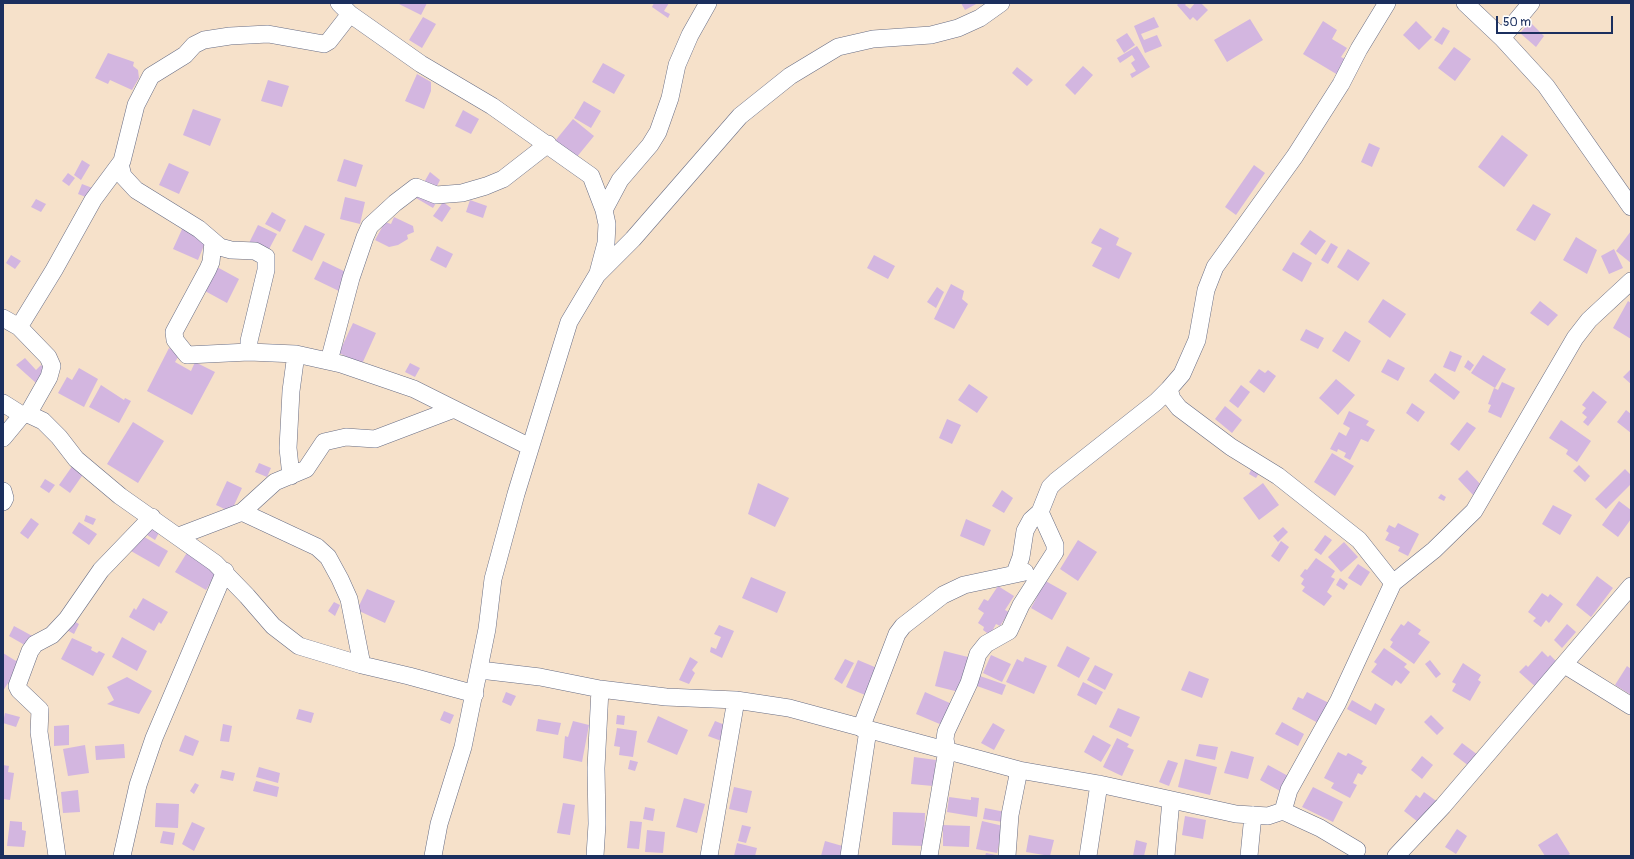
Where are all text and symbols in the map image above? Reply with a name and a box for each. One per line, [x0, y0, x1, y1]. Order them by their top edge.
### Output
scale bar [1498, 8, 1615, 34]
text: 50 m [1503, 15, 1531, 30]

